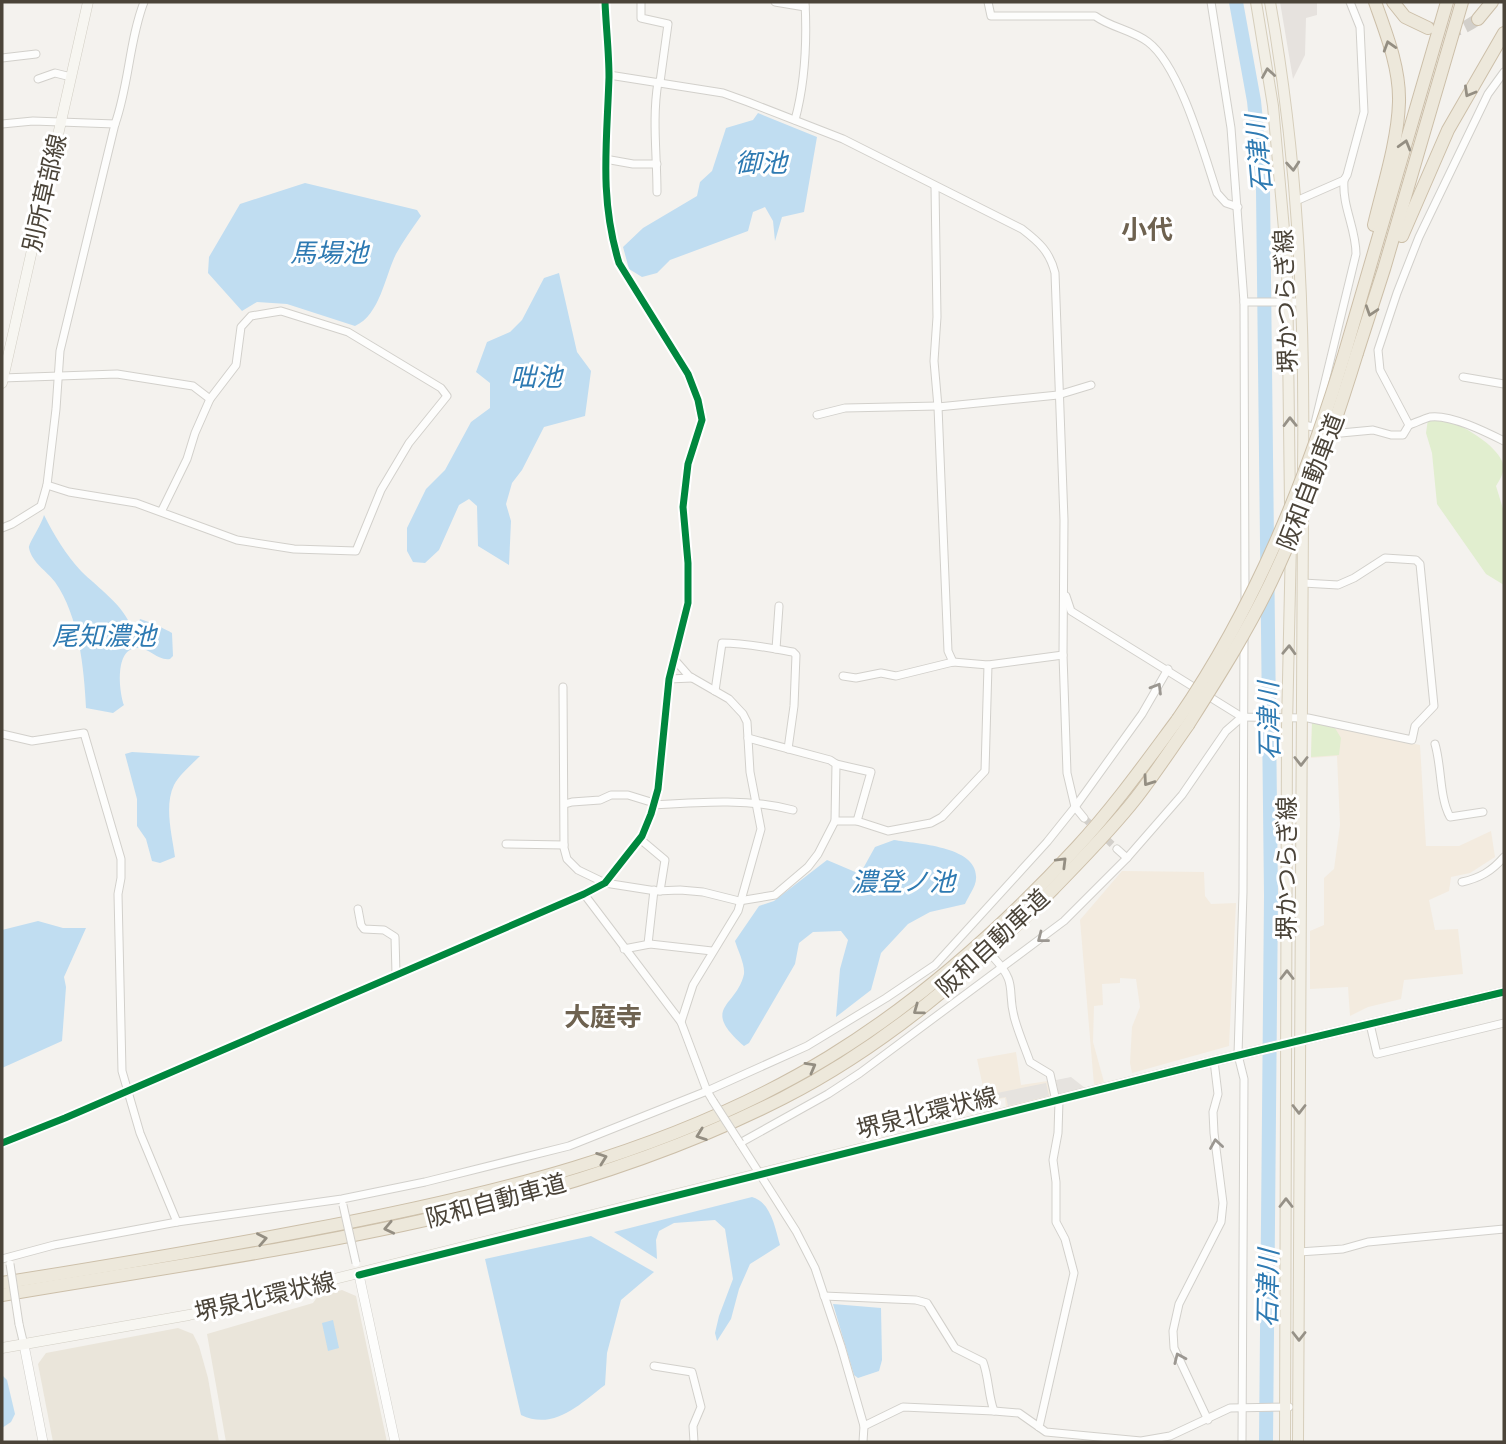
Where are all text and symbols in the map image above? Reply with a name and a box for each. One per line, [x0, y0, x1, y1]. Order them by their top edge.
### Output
one-way arrow [1383, 40, 1397, 52]
one-way arrow [1261, 67, 1276, 79]
one-way arrow [1464, 84, 1477, 97]
water label: 石津川 [1241, 111, 1281, 194]
street label: 別所草部線 [19, 132, 75, 255]
one-way arrow [1397, 139, 1412, 151]
water label: 御池 [735, 149, 790, 182]
one-way arrow [1285, 161, 1300, 172]
district label: 小代 [1121, 216, 1173, 249]
street label: 堺かつらぎ線 [1270, 228, 1306, 373]
water label: 馬場池 [290, 239, 371, 272]
one-way arrow [1365, 305, 1379, 317]
water label: 咄池 [510, 363, 565, 396]
street label: 阪和自動車道 [1273, 410, 1353, 555]
one-way arrow [1282, 417, 1297, 428]
water label: 尾知濃池 [52, 622, 159, 655]
one-way arrow [1281, 644, 1296, 655]
water label: 石津川 [1254, 679, 1289, 760]
one-way arrow [1149, 682, 1162, 695]
one-way arrow [1293, 756, 1309, 767]
one-way arrow [1144, 773, 1156, 786]
street label: 堺かつらぎ線 [1274, 796, 1304, 940]
one-way arrow [1054, 858, 1067, 871]
water label: 濃登ノ池 [851, 868, 958, 901]
street label: 阪和自動車道 [931, 884, 1057, 1005]
one-way arrow [1037, 930, 1049, 943]
one-way arrow [1279, 970, 1295, 980]
one-way arrow [913, 1001, 926, 1014]
district label: 大庭寺 [564, 1003, 642, 1036]
one-way arrow [803, 1062, 816, 1075]
street label: 堺泉北環状線 [854, 1083, 1001, 1147]
one-way arrow [1291, 1104, 1307, 1115]
one-way arrow [695, 1127, 707, 1141]
one-way arrow [1208, 1138, 1223, 1150]
one-way arrow [596, 1152, 608, 1166]
street label: 阪和自動車道 [423, 1170, 570, 1236]
one-way arrow [1278, 1197, 1294, 1207]
one-way arrow [383, 1220, 395, 1235]
one-way arrow [256, 1232, 268, 1247]
water label: 石津川 [1253, 1246, 1288, 1327]
street label: 堺泉北環状線 [192, 1268, 339, 1330]
one-way arrow [1291, 1332, 1307, 1342]
one-way arrow [1173, 1353, 1187, 1365]

